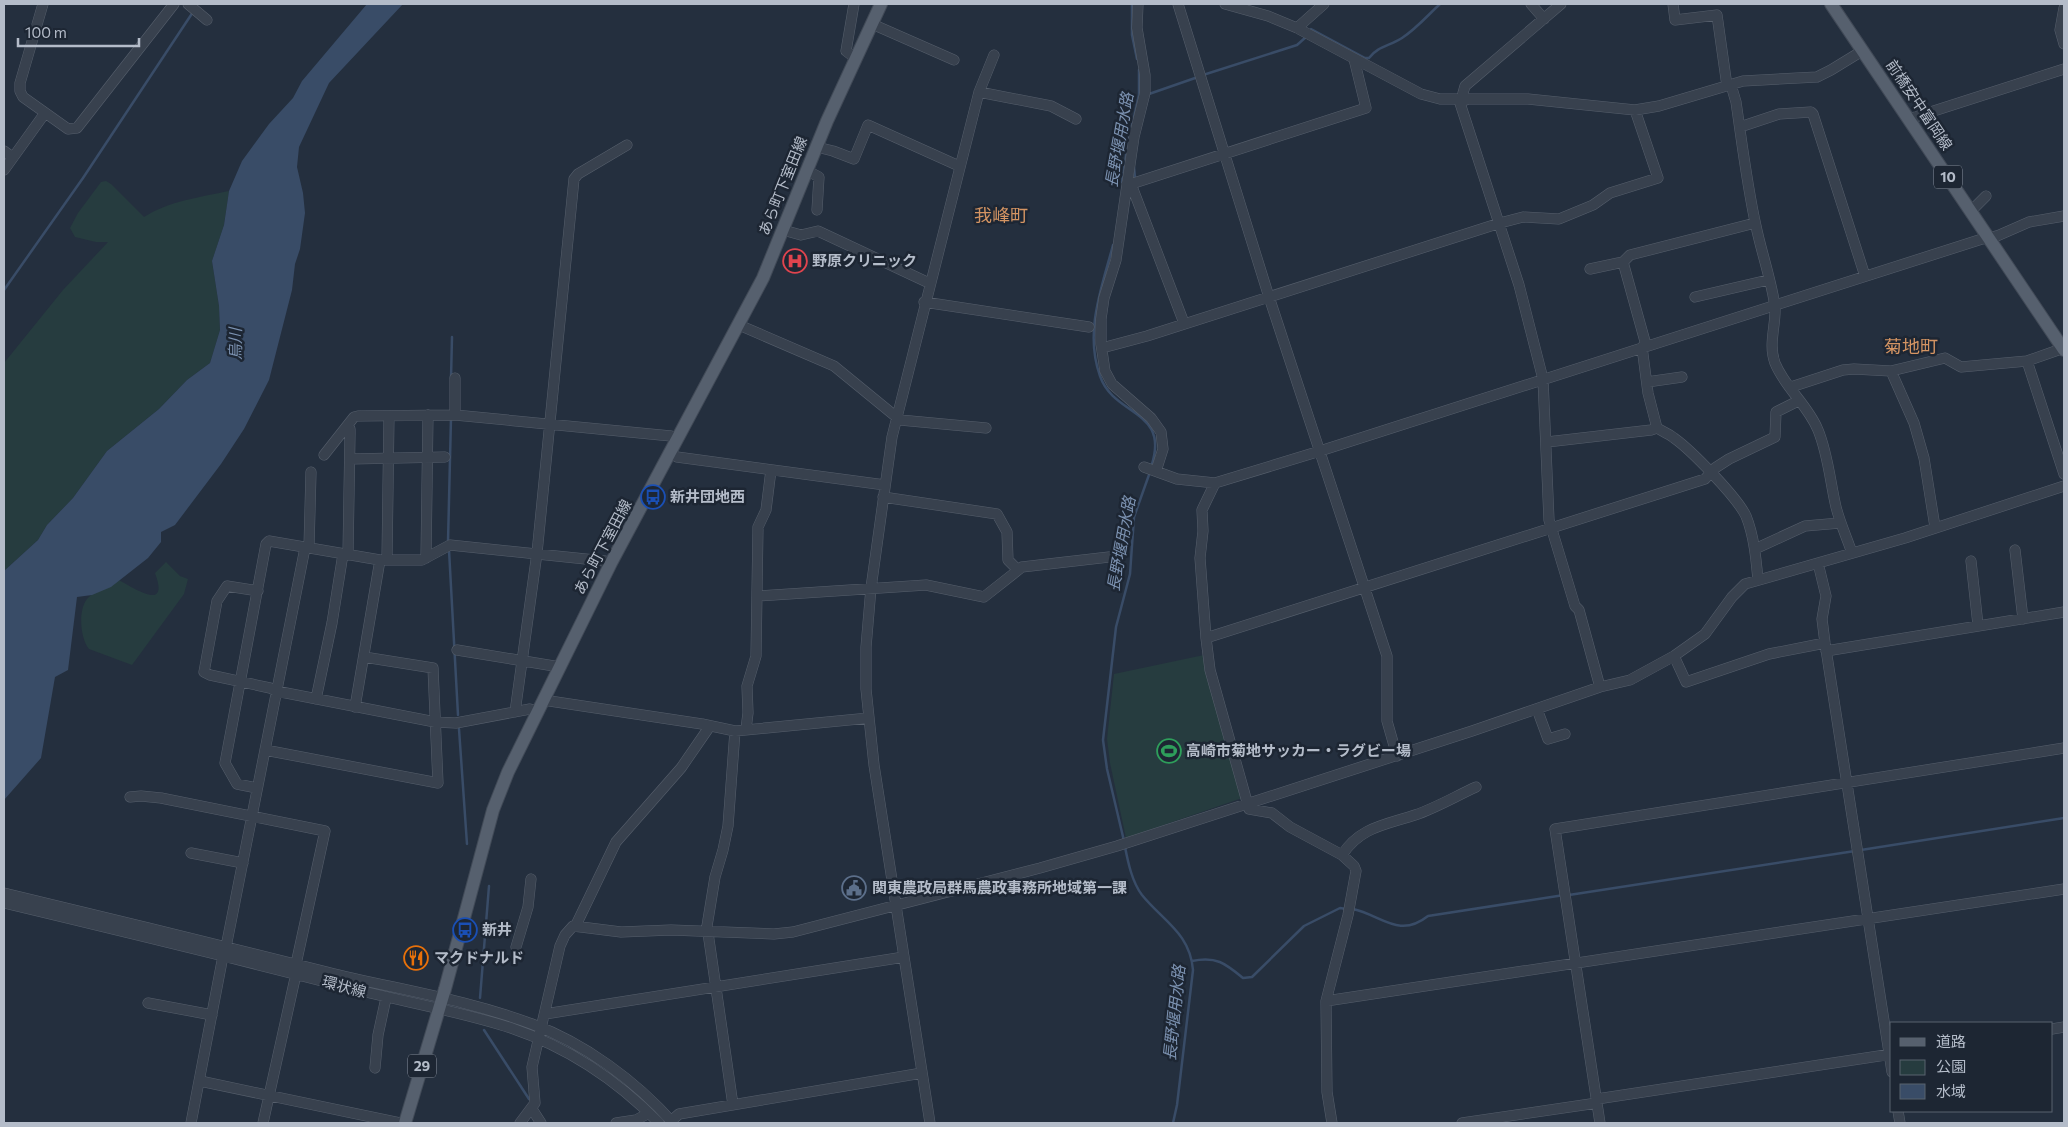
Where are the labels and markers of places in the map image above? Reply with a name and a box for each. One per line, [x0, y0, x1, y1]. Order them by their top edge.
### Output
hospital icon: 野原クリニック [782, 248, 808, 274]
place label: 野原クリニック [812, 251, 917, 269]
bus stop icon: 新井団地西 [640, 484, 666, 510]
place label: 新井団地西 [670, 487, 745, 505]
sports icon: 高崎市菊地サッカー・ラグビー場 [1156, 738, 1182, 764]
place label: 高崎市菊地サッカー・ラグビー場 [1186, 741, 1411, 759]
public building icon: 関東農政局群馬農政事務所地域第一課 [841, 875, 867, 901]
place label: 関東農政局群馬農政事務所地域第一課 [872, 878, 1127, 896]
bus stop icon: 新井 [452, 917, 478, 943]
place label: 新井 [482, 920, 512, 938]
restaurant icon: マクドナルド [403, 945, 429, 971]
place label: マクドナルド [434, 948, 524, 966]

